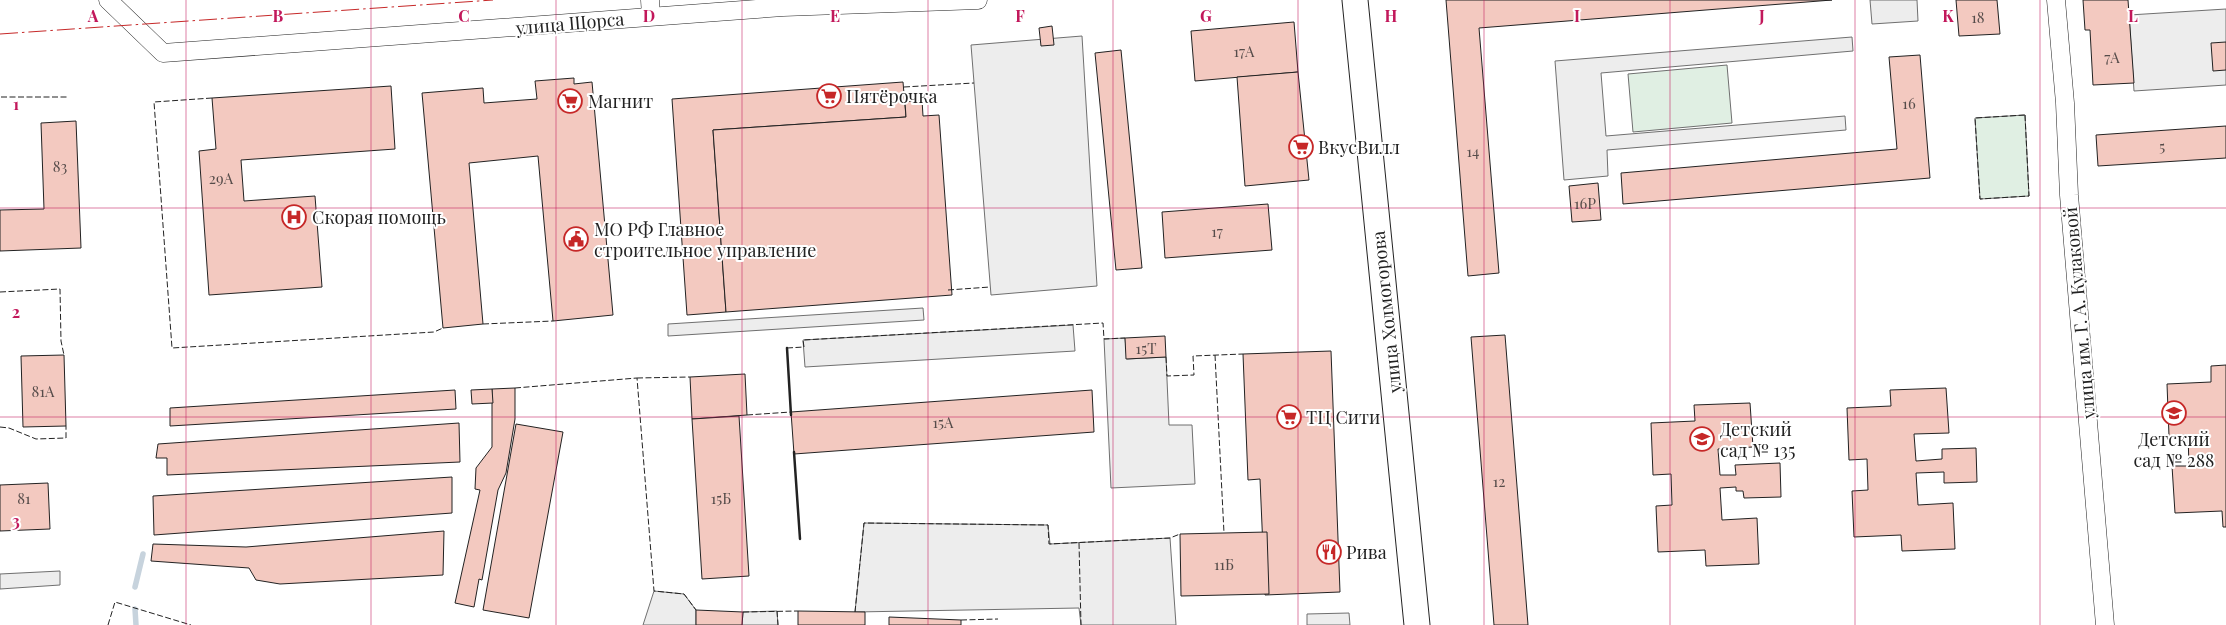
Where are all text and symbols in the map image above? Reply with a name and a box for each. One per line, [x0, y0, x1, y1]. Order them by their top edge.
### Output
text: A [87, 5, 99, 26]
text: B [273, 5, 284, 26]
text: C [458, 5, 470, 26]
text: D [643, 5, 655, 26]
text: E [830, 5, 840, 26]
text: F [1015, 5, 1025, 26]
text: G [1200, 5, 1212, 26]
text: H [1385, 5, 1398, 26]
text: I [1574, 5, 1580, 26]
text: J [1758, 5, 1765, 26]
text: K [1942, 5, 1954, 26]
text: L [2128, 5, 2138, 26]
street label: улица Щорса [514, 6, 625, 40]
house number: 18 [1971, 7, 1985, 27]
house number: 17А [1233, 41, 1255, 61]
house number: 7А [2104, 47, 2120, 67]
supermarket icon: Пятёрочка [816, 83, 842, 109]
place label: Пятёрочка [846, 84, 937, 108]
supermarket icon: Магнит [557, 88, 583, 114]
place label: Магнит [588, 89, 653, 113]
text: 1 [13, 93, 19, 114]
house number: 16 [1902, 93, 1916, 113]
supermarket icon: ВкусВилл [1288, 134, 1314, 160]
place label: ВкусВилл [1318, 135, 1400, 159]
house number: 5 [2159, 136, 2165, 156]
house number: 14 [1467, 141, 1479, 161]
house number: 83 [53, 156, 67, 176]
house number: 29А [209, 168, 234, 188]
house number: 16Р [1574, 193, 1596, 213]
hospital icon: Скорая помощь [281, 204, 307, 230]
place label: Скорая помощь [312, 205, 446, 229]
street label: улица им. Г. А. Кулаковой [2058, 206, 2100, 421]
place label: МО РФ Главное строительное управление [594, 217, 816, 262]
house number: 17 [1211, 221, 1223, 241]
public building icon: МО РФ Главное строительное управление [563, 226, 589, 252]
street label: улица Холмогорова [1366, 230, 1407, 395]
text: 2 [12, 301, 20, 322]
house number: 15Т [1136, 338, 1156, 358]
house number: 81А [32, 381, 55, 401]
school or university icon: Детский сад № 288 [2161, 400, 2187, 426]
supermarket icon: ТЦ Сити [1276, 404, 1302, 430]
place label: ТЦ Сити [1306, 405, 1380, 429]
house number: 15А [932, 412, 954, 432]
place label: Детский сад № 135 [1720, 417, 1795, 462]
school or university icon: Детский сад № 135 [1689, 426, 1715, 452]
place label: Детский сад № 288 [2134, 427, 2214, 472]
house number: 12 [1493, 471, 1505, 491]
house number: 81 [17, 488, 31, 508]
house number: 15Б [711, 488, 731, 508]
text: 3 [12, 510, 20, 531]
restaurant icon: Рива [1316, 539, 1342, 565]
place label: Рива [1346, 540, 1387, 564]
house number: 11Б [1214, 554, 1234, 574]

